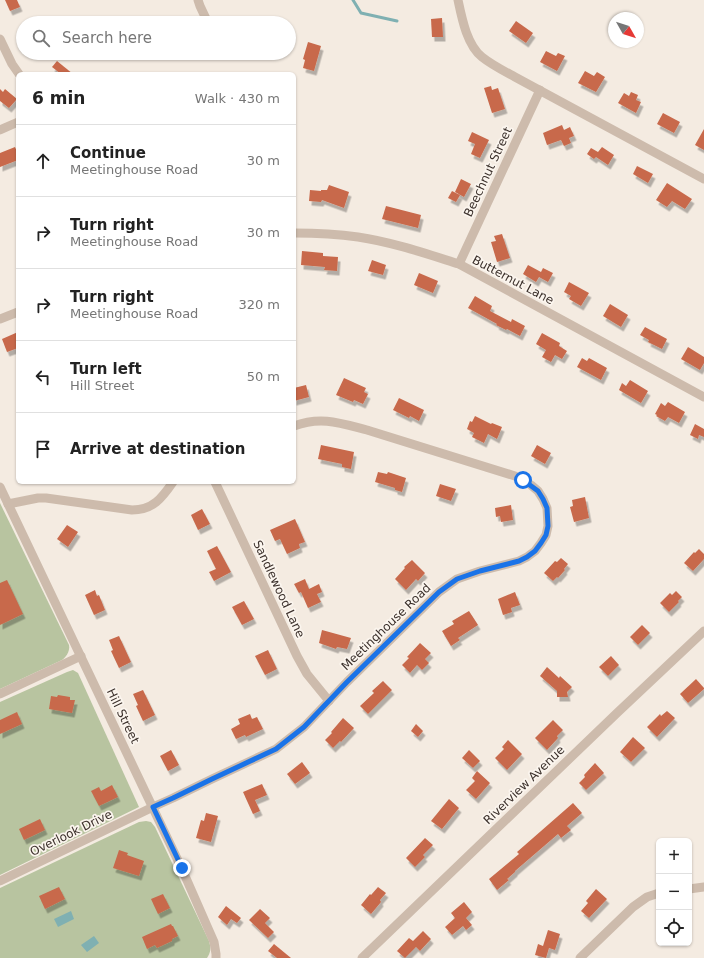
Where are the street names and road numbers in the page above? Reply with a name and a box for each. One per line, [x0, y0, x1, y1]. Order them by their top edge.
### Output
street label: Beechnut Street [461, 125, 515, 219]
street label: Butternut Lane [470, 253, 556, 307]
street label: Sandlewood Lane [250, 538, 308, 640]
street label: Meetinghouse Road [339, 581, 433, 673]
street label: Hill Street [104, 686, 142, 746]
street label: Riverview Avenue [481, 743, 567, 827]
street label: Overlook Drive [28, 807, 114, 859]

